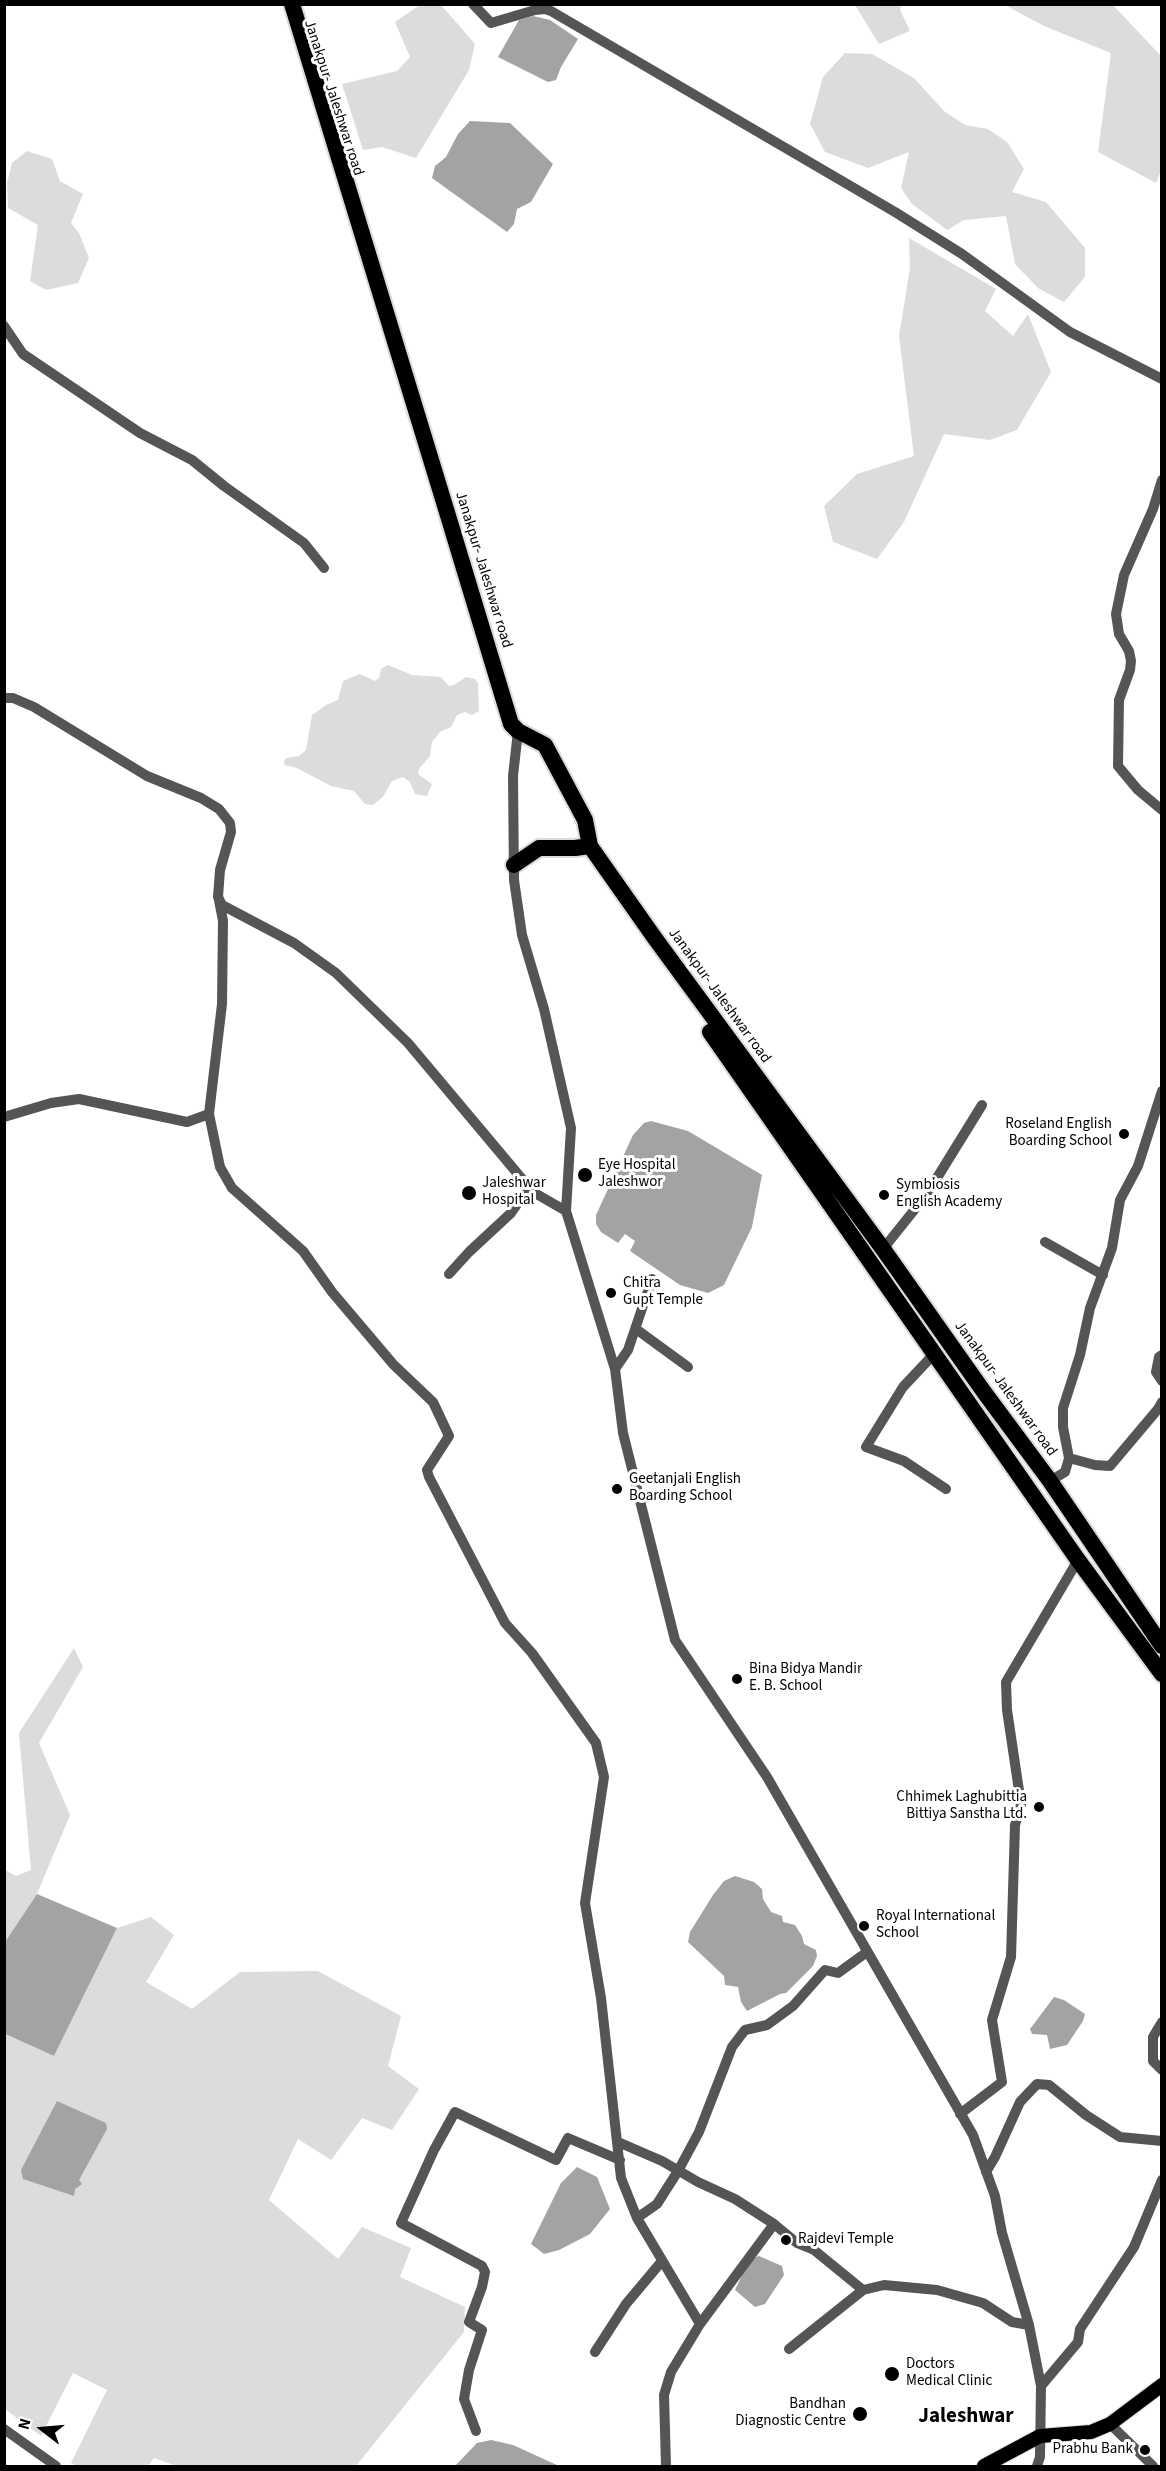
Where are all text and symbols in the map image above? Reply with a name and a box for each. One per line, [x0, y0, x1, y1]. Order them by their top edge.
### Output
street label: Janakpur- Jaleshwar road [299, 18, 367, 178]
street label: Janakpur- Jaleshwar road [451, 490, 515, 650]
street label: Janakpur- Jaleshwar road [664, 925, 774, 1067]
place label: Roseland English Boarding School [1005, 1116, 1112, 1151]
marker: Roseland English Boarding School [1117, 1127, 1131, 1141]
place label: Eye Hospital Jaleshwor [598, 1157, 675, 1192]
marker: Eye Hospital Jaleshwor [576, 1166, 594, 1184]
place label: Jaleshwar Hospital [482, 1175, 546, 1210]
place label: Symbiosis English Academy [896, 1177, 1002, 1212]
marker: Jaleshwar Hospital [460, 1184, 478, 1202]
marker: Symbiosis English Academy [877, 1188, 891, 1202]
place label: Chitra Gupt Temple [623, 1275, 703, 1310]
marker: Chitra Gupt Temple [604, 1286, 618, 1300]
street label: Janakpur- Jaleshwar road [950, 1318, 1060, 1460]
place label: Geetanjali English Boarding School [629, 1471, 741, 1506]
marker: Geetanjali English Boarding School [610, 1482, 624, 1496]
place label: Bina Bidya Mandir E. B. School [749, 1661, 862, 1696]
marker: Bina Bidya Mandir E. B. School [730, 1672, 744, 1686]
place label: Chhimek Laghubittia Bittiya Sanstha Ltd. [896, 1789, 1027, 1824]
marker: Chhimek Laghubittia Bittiya Sanstha Ltd. [1032, 1800, 1046, 1814]
place label: Royal International School [876, 1908, 995, 1943]
marker: Royal International School [857, 1919, 871, 1933]
place label: Rajdevi Temple [798, 2231, 894, 2249]
marker: Rajdevi Temple [779, 2233, 793, 2247]
place label: Doctors Medical Clinic [906, 2356, 992, 2391]
marker: Doctors Medical Clinic [883, 2365, 901, 2383]
place label: Bandhan Diagnostic Centre [735, 2396, 846, 2431]
north arrow [12, 2399, 72, 2459]
district label: Jaleshwar [918, 2404, 1014, 2430]
marker: Bandhan Diagnostic Centre [851, 2405, 869, 2423]
text: N [13, 2416, 37, 2432]
place label: Prabhu Bank [1052, 2441, 1133, 2459]
marker: Prabhu Bank [1138, 2443, 1152, 2457]

